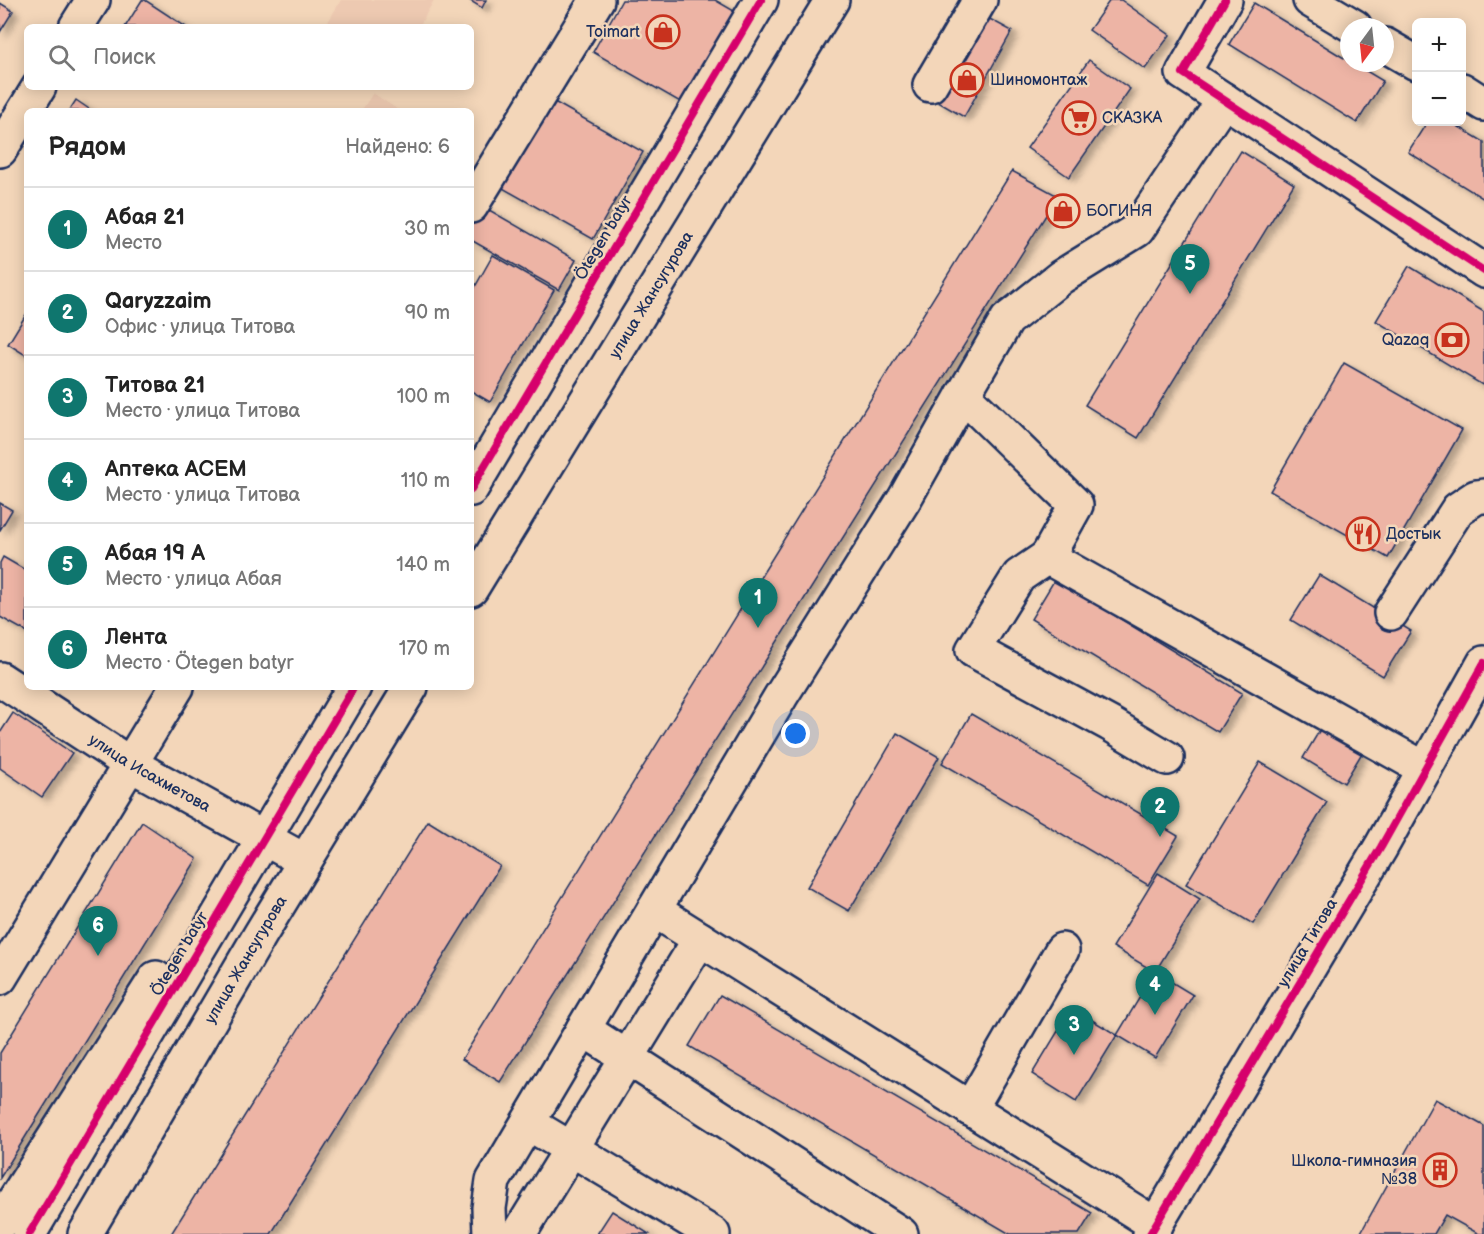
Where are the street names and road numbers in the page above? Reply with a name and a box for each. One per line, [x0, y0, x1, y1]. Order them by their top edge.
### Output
street label: Ötegen batyr [570, 191, 637, 284]
street label: улица Жансугурова [605, 227, 698, 362]
street label: улица Исахметова [85, 730, 214, 816]
street label: улица Жансугурова [201, 892, 291, 1027]
street label: улица Титова [1274, 895, 1342, 991]
street label: Ötegen batyr [146, 907, 213, 1000]

